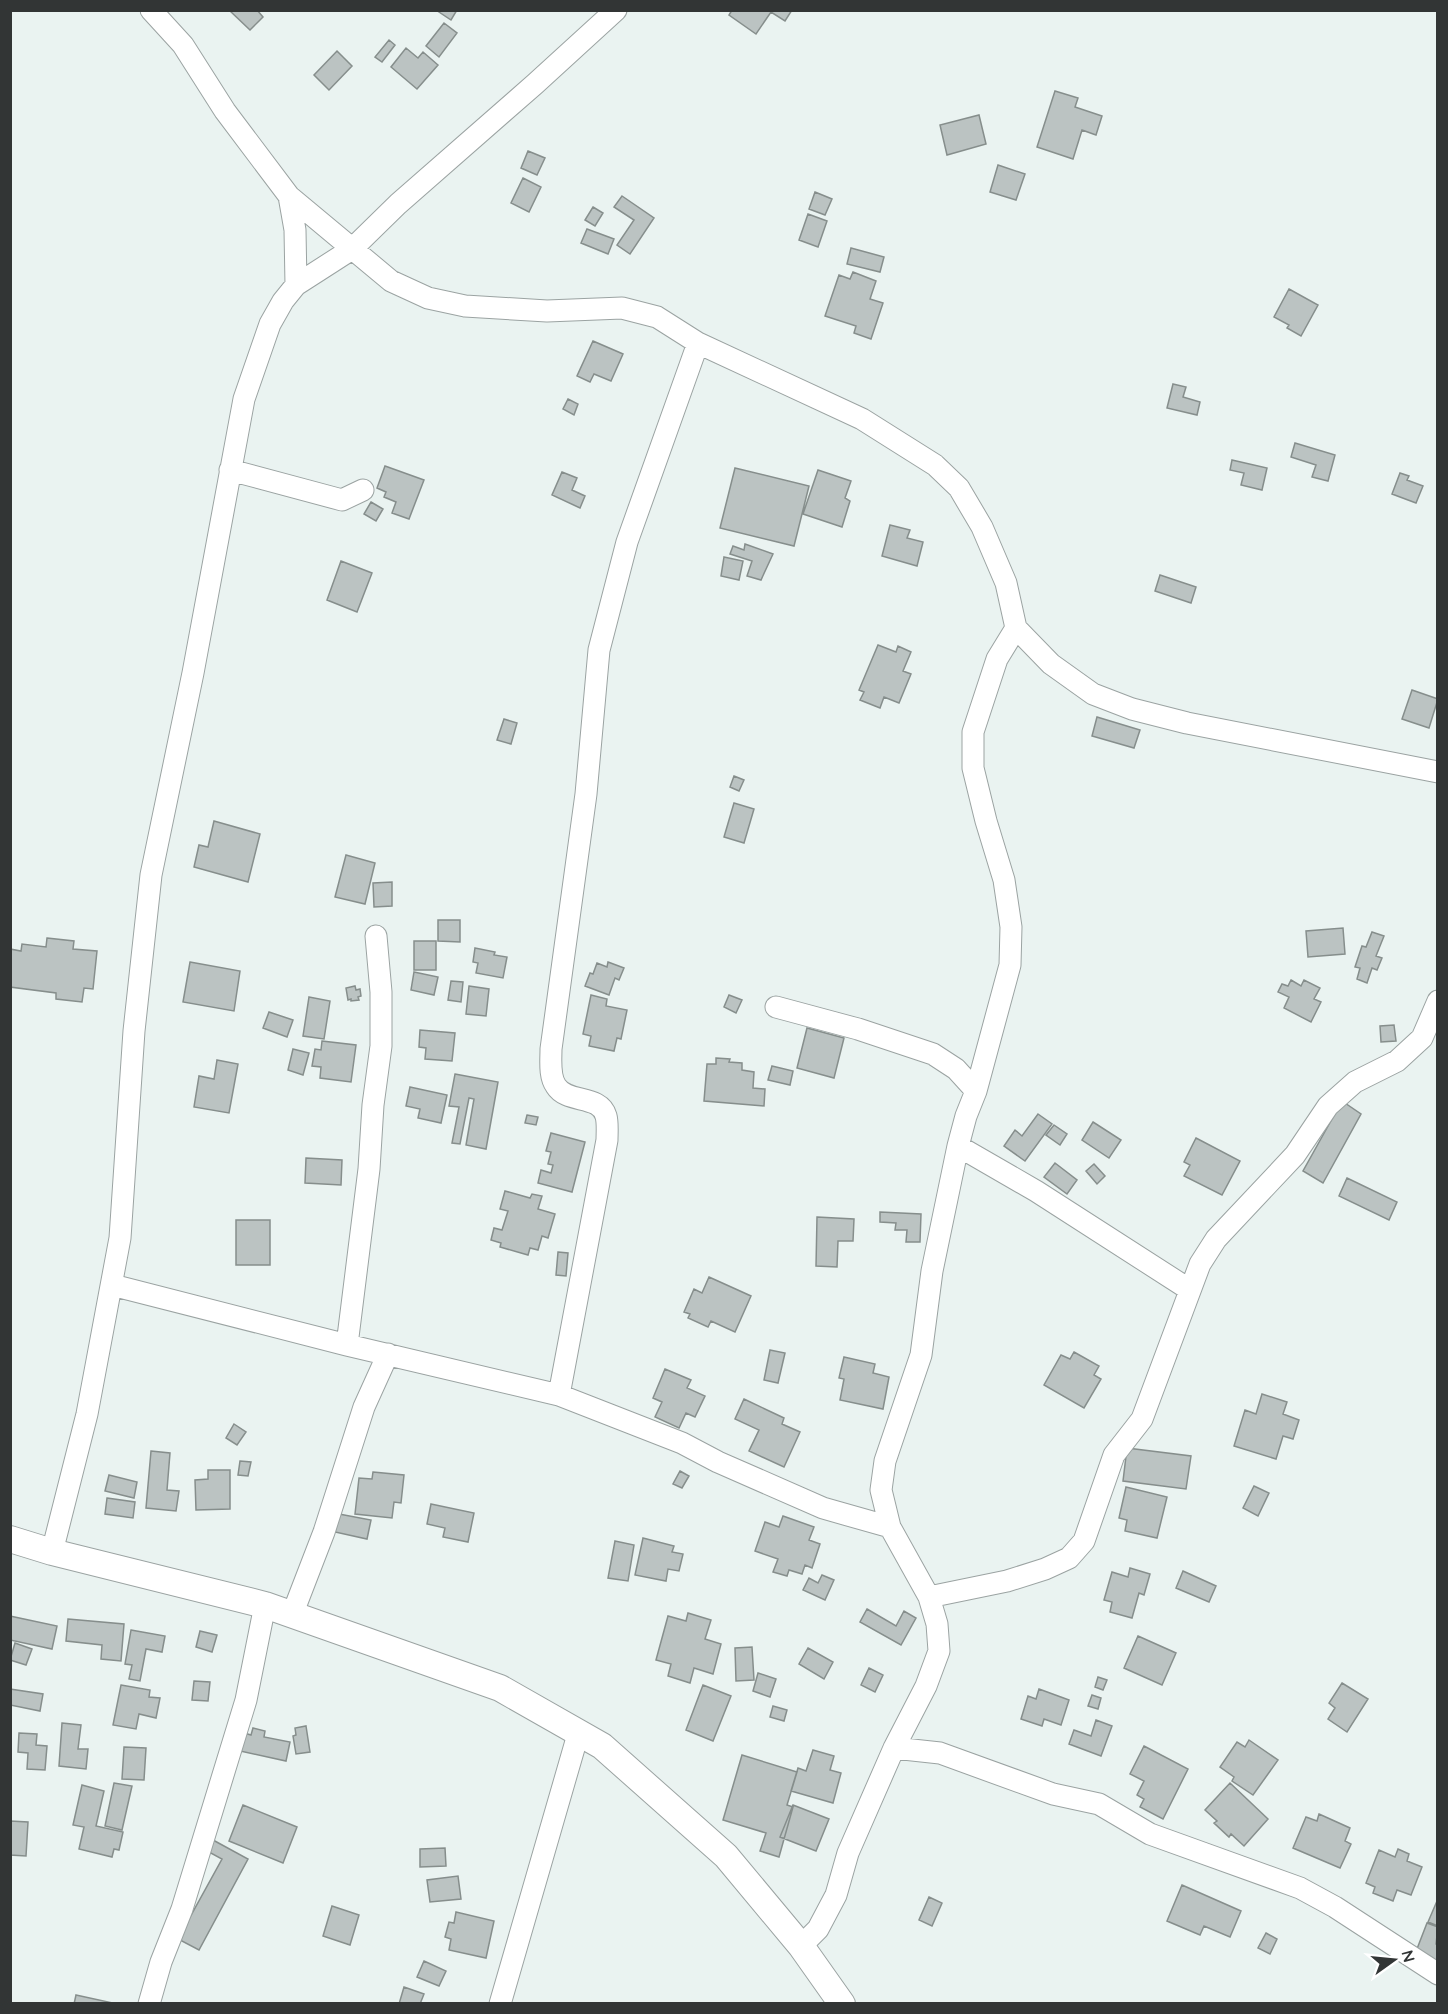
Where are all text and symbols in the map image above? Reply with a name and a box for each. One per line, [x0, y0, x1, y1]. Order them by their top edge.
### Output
north arrow [1364, 1930, 1424, 1990]
text: N [1397, 1948, 1420, 1964]

